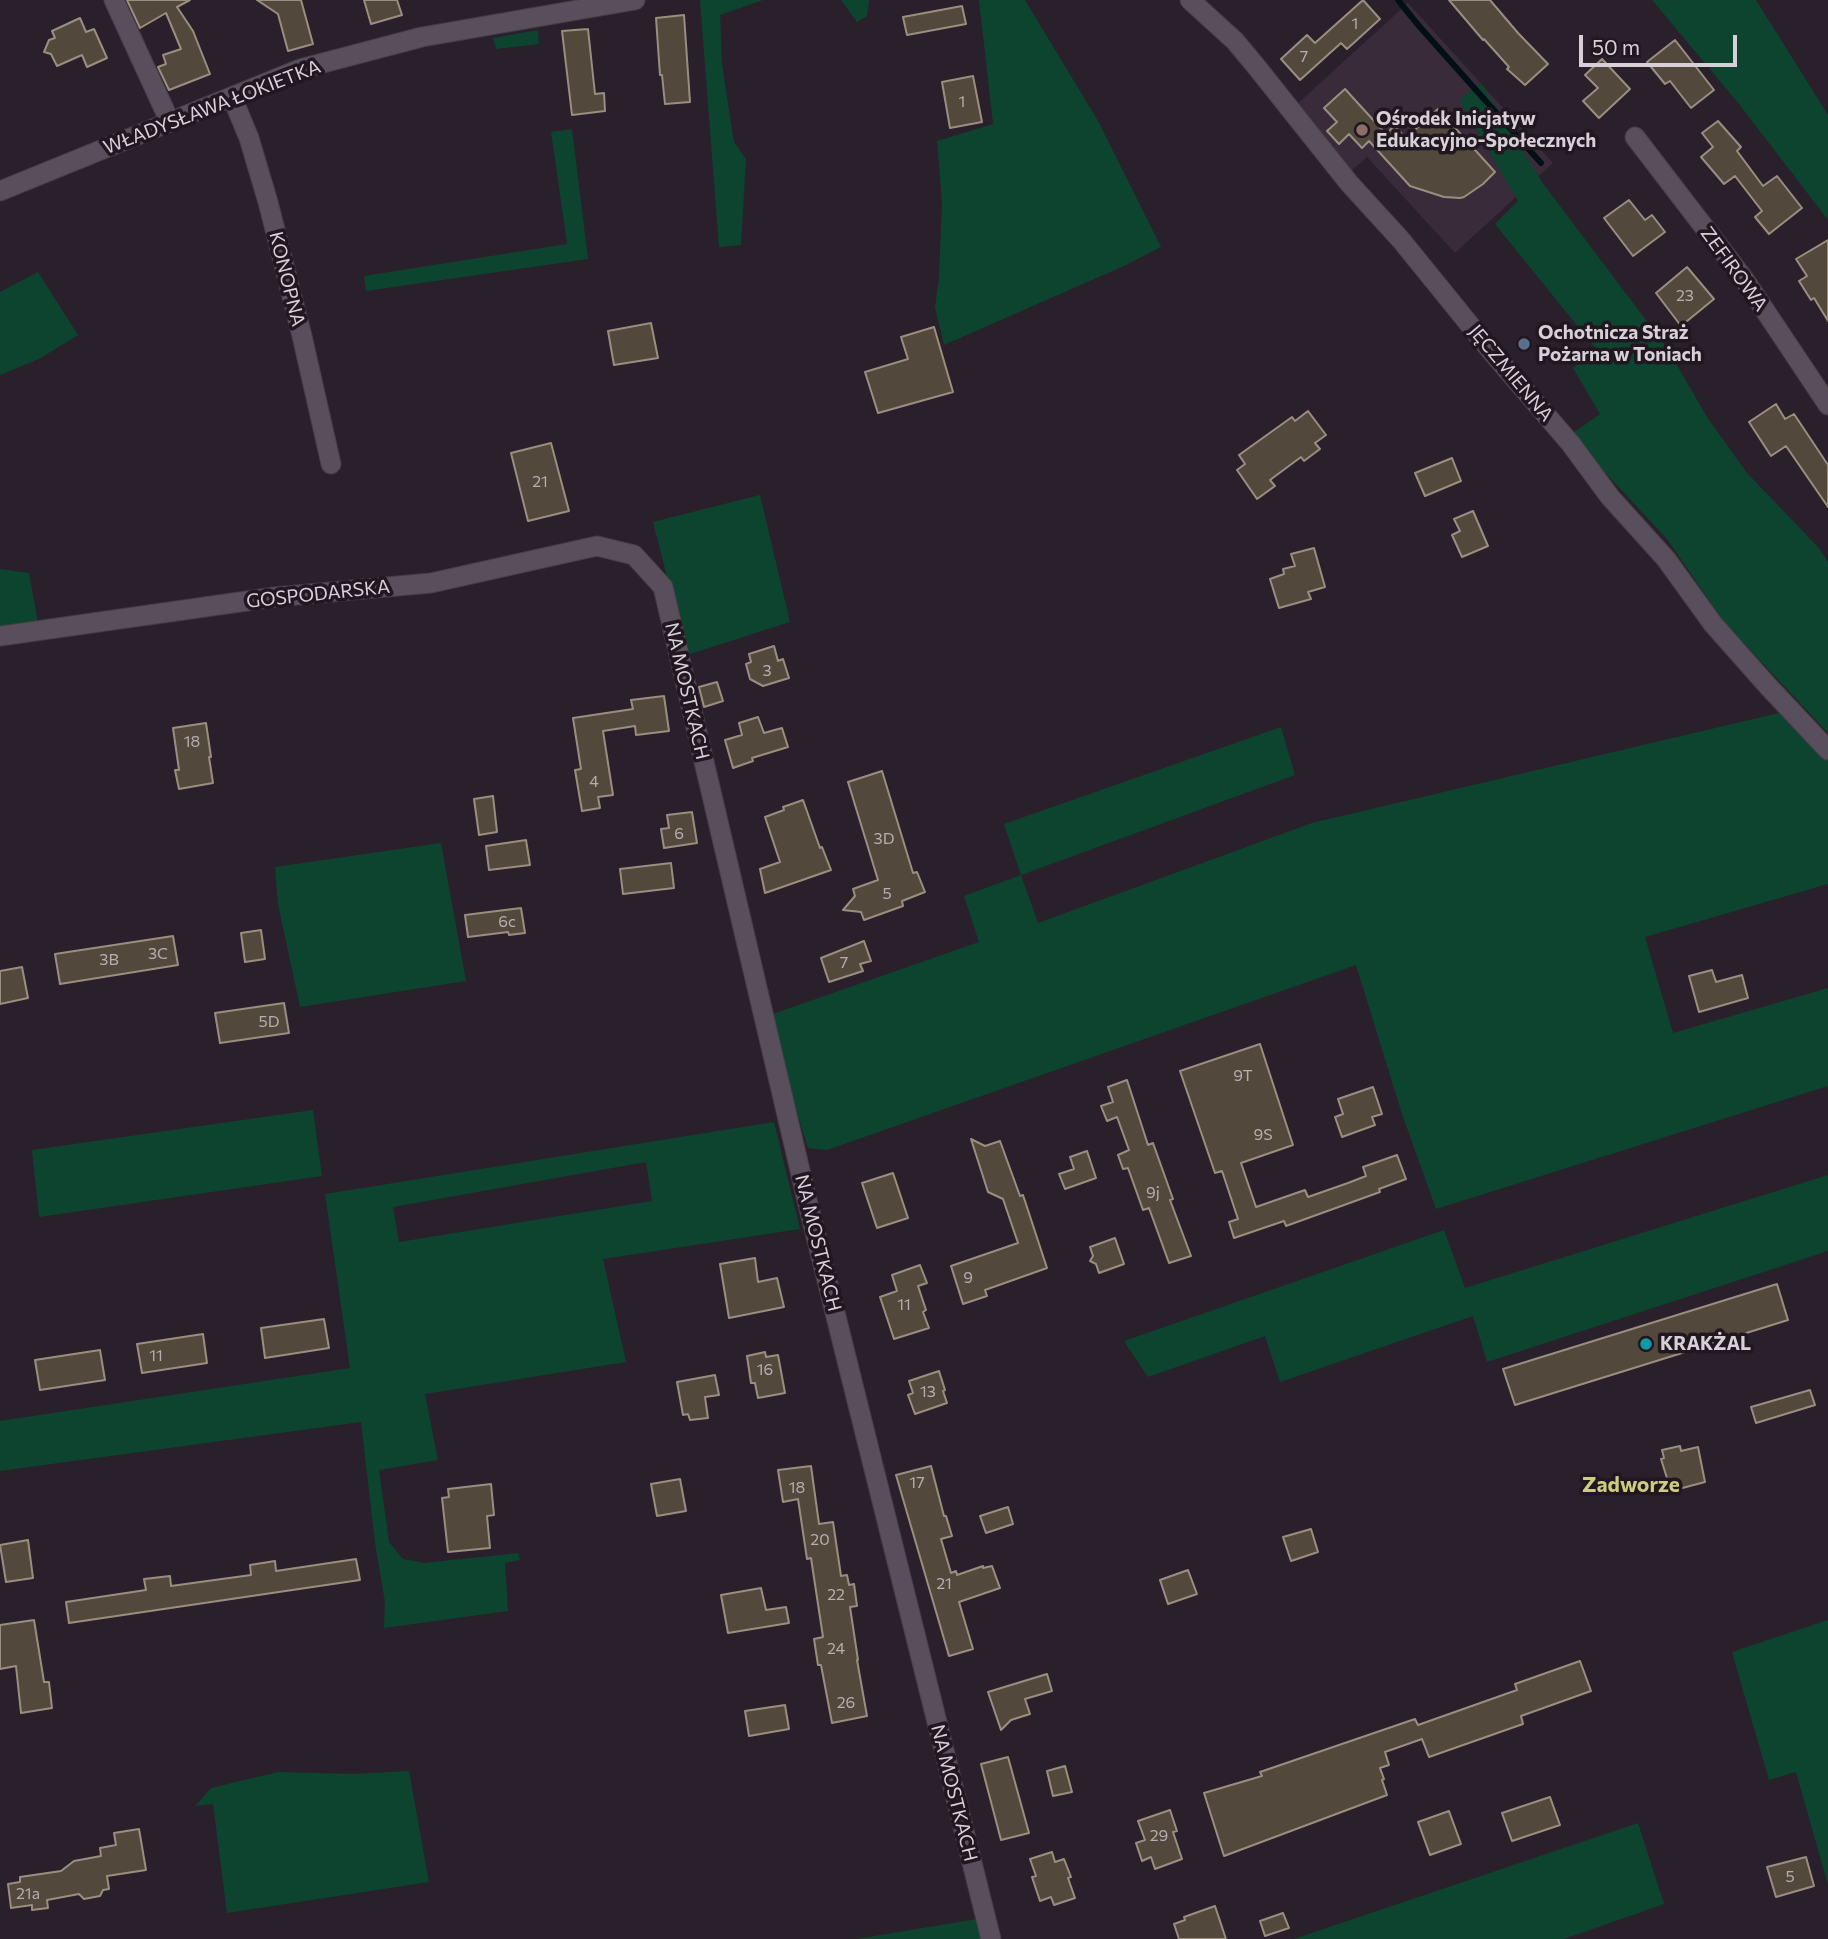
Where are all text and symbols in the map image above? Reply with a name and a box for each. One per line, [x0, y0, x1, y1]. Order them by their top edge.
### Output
house number: 1 [1352, 14, 1358, 34]
scale bar [1583, 21, 1741, 65]
text: 50 m [1592, 34, 1640, 59]
house number: 7 [1300, 47, 1308, 67]
street label: WŁADYSŁAWA ŁOKIETKA [100, 55, 324, 159]
house number: 1 [959, 92, 965, 112]
place label: Ośrodek Inicjatyw Edukacyjno-Społecznych [1376, 108, 1596, 152]
marker: Ośrodek Inicjatyw Edukacyjno-Społecznych [1354, 122, 1370, 138]
street label: ZEFIROWA [1696, 222, 1772, 316]
street label: KONOPNA [264, 229, 310, 329]
house number: 23 [1676, 286, 1694, 306]
street label: JĘCZMIENNA [1464, 320, 1558, 426]
place label: Ochotnicza Straż Pożarna w Toniach [1538, 322, 1702, 366]
marker: Ochotnicza Straż Pożarna w Toniach [1516, 336, 1532, 352]
house number: 21 [532, 472, 548, 492]
street label: GOSPODARSKA [245, 575, 391, 613]
street label: NA MOSTKACH [660, 620, 714, 762]
house number: 3 [762, 661, 772, 681]
house number: 18 [184, 732, 200, 752]
house number: 4 [589, 772, 599, 792]
house number: 6 [674, 824, 684, 844]
house number: 3D [874, 829, 894, 849]
house number: 5 [882, 884, 892, 904]
house number: 6c [498, 912, 516, 932]
house number: 3C [148, 944, 168, 964]
house number: 3B [99, 950, 119, 970]
house number: 7 [840, 953, 848, 973]
house number: 5D [259, 1012, 279, 1032]
house number: 9T [1233, 1066, 1253, 1086]
house number: 9S [1253, 1125, 1273, 1145]
street label: NA MOSTKACH [790, 1172, 846, 1314]
house number: 9j [1146, 1183, 1160, 1203]
house number: 9 [963, 1268, 973, 1288]
house number: 11 [897, 1295, 911, 1315]
place label: KRAKŻAL [1660, 1333, 1751, 1355]
marker: KRAKŻAL [1638, 1336, 1654, 1352]
house number: 11 [149, 1346, 163, 1366]
house number: 16 [757, 1360, 773, 1380]
house number: 13 [920, 1382, 936, 1402]
district label: Zadworze [1582, 1472, 1680, 1498]
house number: 17 [909, 1473, 925, 1493]
house number: 18 [789, 1478, 805, 1498]
house number: 20 [810, 1530, 830, 1550]
house number: 21 [936, 1574, 952, 1594]
house number: 22 [827, 1585, 845, 1605]
house number: 24 [827, 1639, 845, 1659]
house number: 26 [837, 1693, 855, 1713]
street label: NA MOSTKACH [926, 1722, 982, 1864]
house number: 29 [1150, 1826, 1168, 1846]
house number: 5 [1785, 1867, 1795, 1887]
house number: 21a [16, 1884, 40, 1904]

